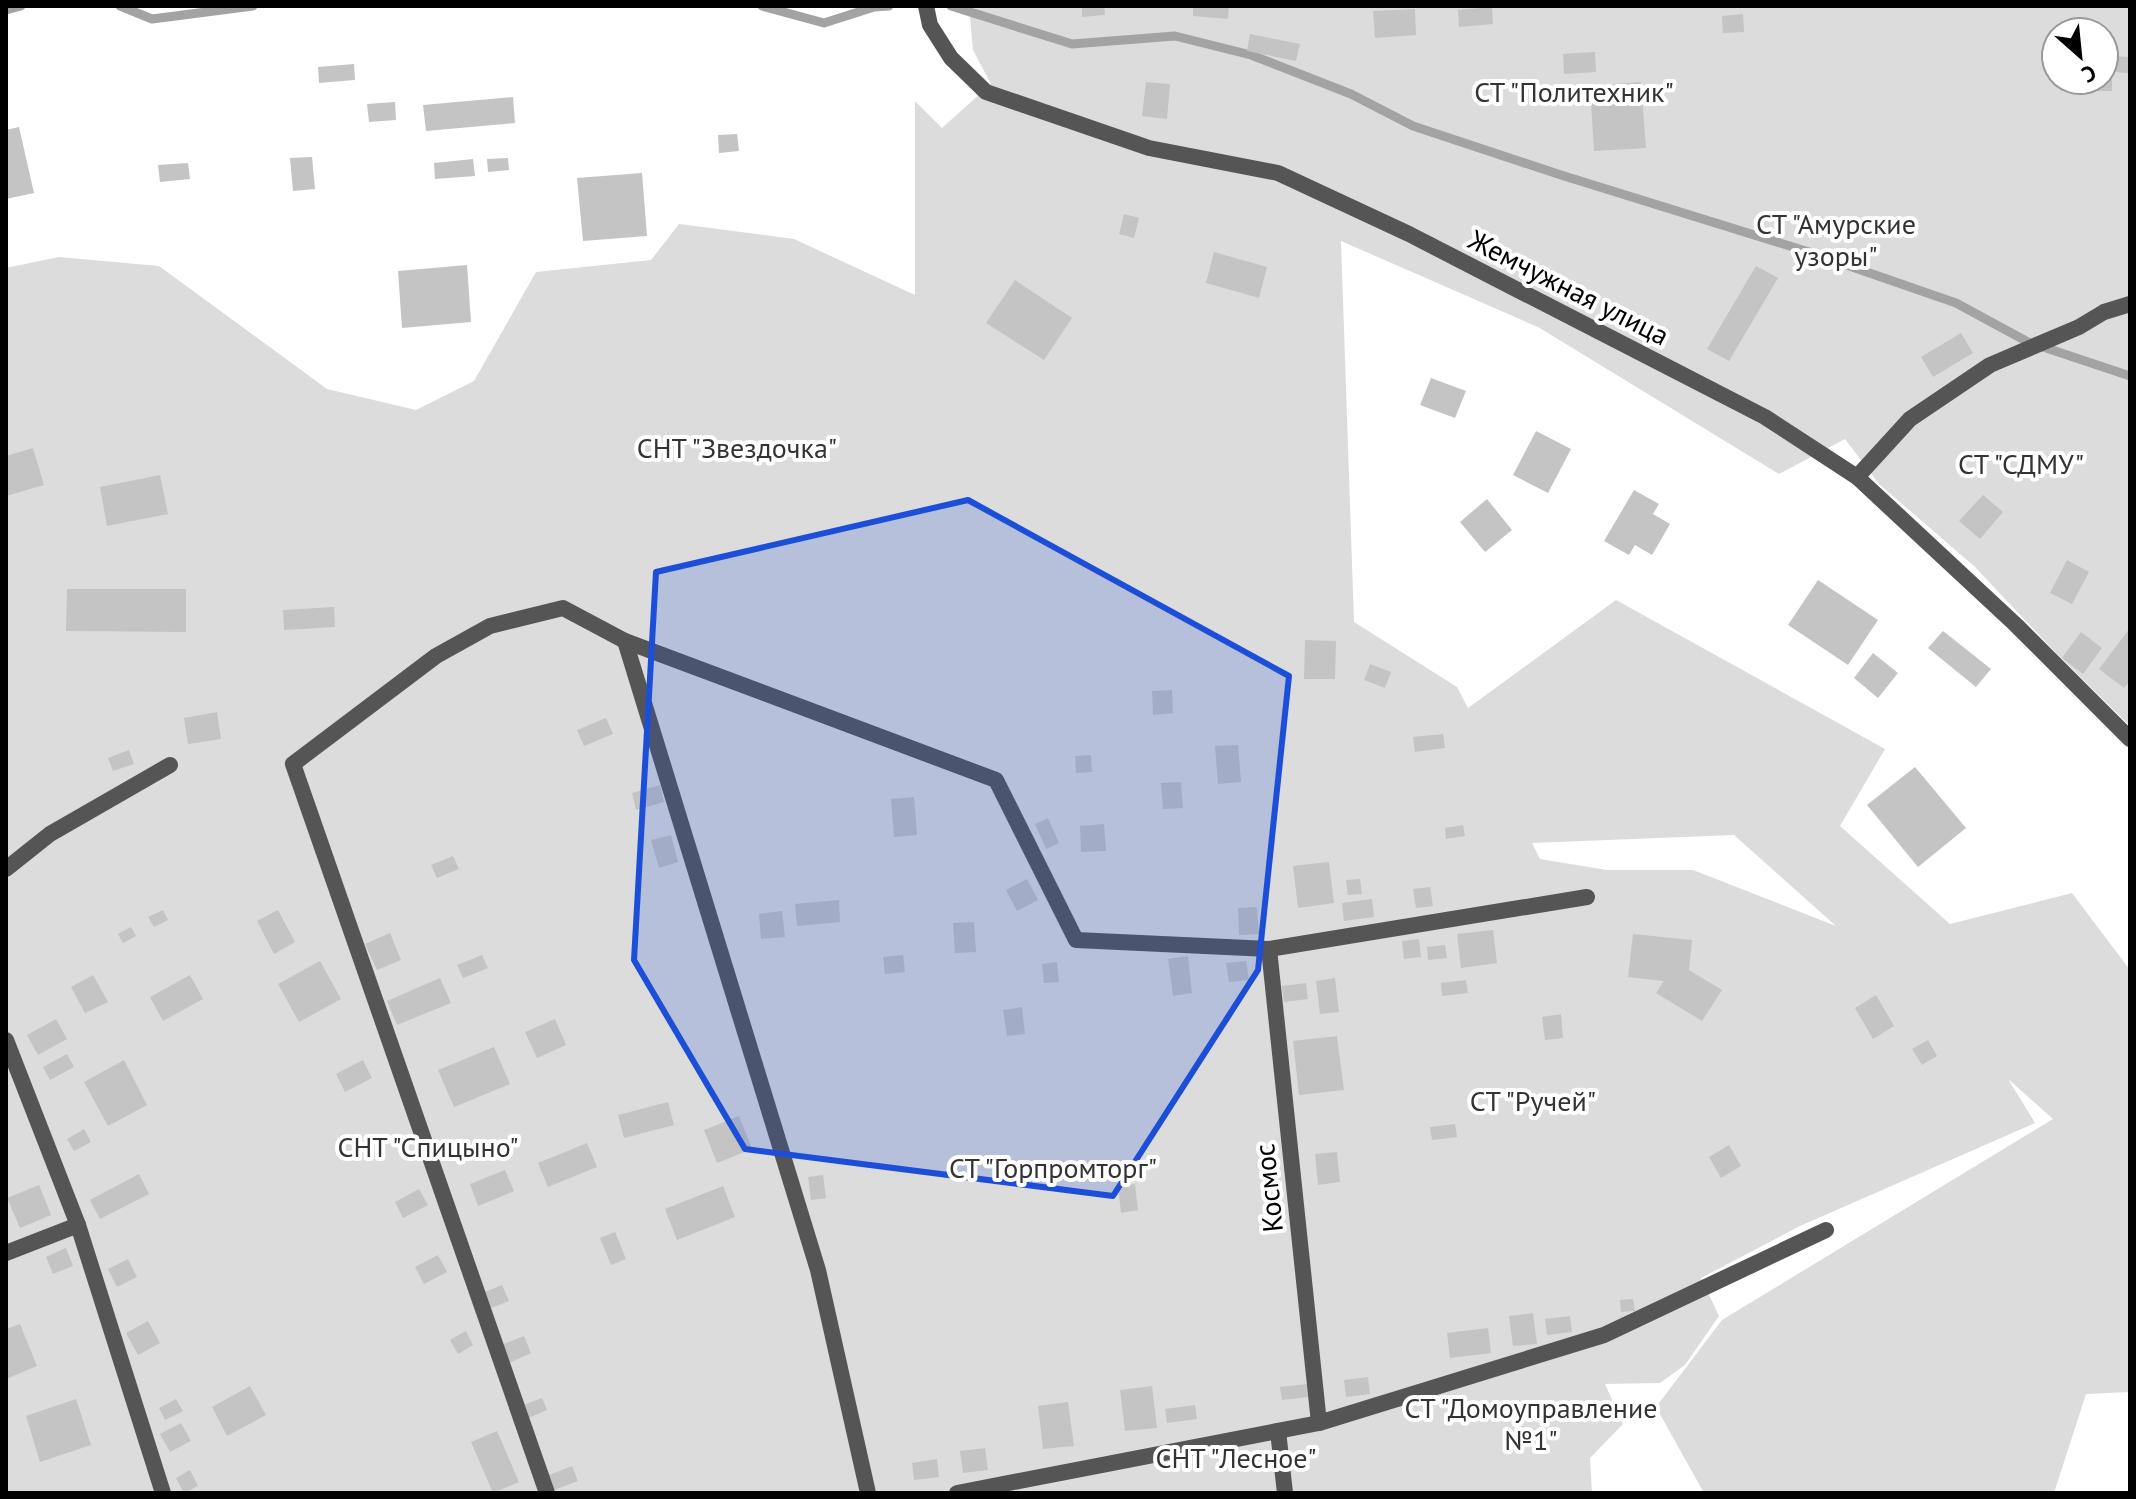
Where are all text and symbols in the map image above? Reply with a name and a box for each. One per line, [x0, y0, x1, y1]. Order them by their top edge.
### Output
north arrow [2040, 16, 2120, 96]
text: С [2077, 59, 2101, 89]
park label: СТ "Политехник" [1474, 73, 1674, 110]
park label: СТ "Амурские узоры" [1756, 205, 1916, 274]
street label: Жемчужная улица [1462, 220, 1675, 353]
park label: СНТ "Звездочка" [637, 429, 837, 466]
park label: СТ "СДМУ" [1958, 445, 2084, 482]
park label: СТ "Ручей" [1470, 1082, 1596, 1119]
park label: СНТ "Спицыно" [337, 1128, 519, 1165]
street label: Космос [1245, 1142, 1291, 1234]
park label: СТ "Горпромторг" [949, 1149, 1157, 1186]
park label: СТ "Домоуправление №1" [1404, 1389, 1658, 1458]
park label: СНТ "Лесное" [1155, 1439, 1317, 1476]

